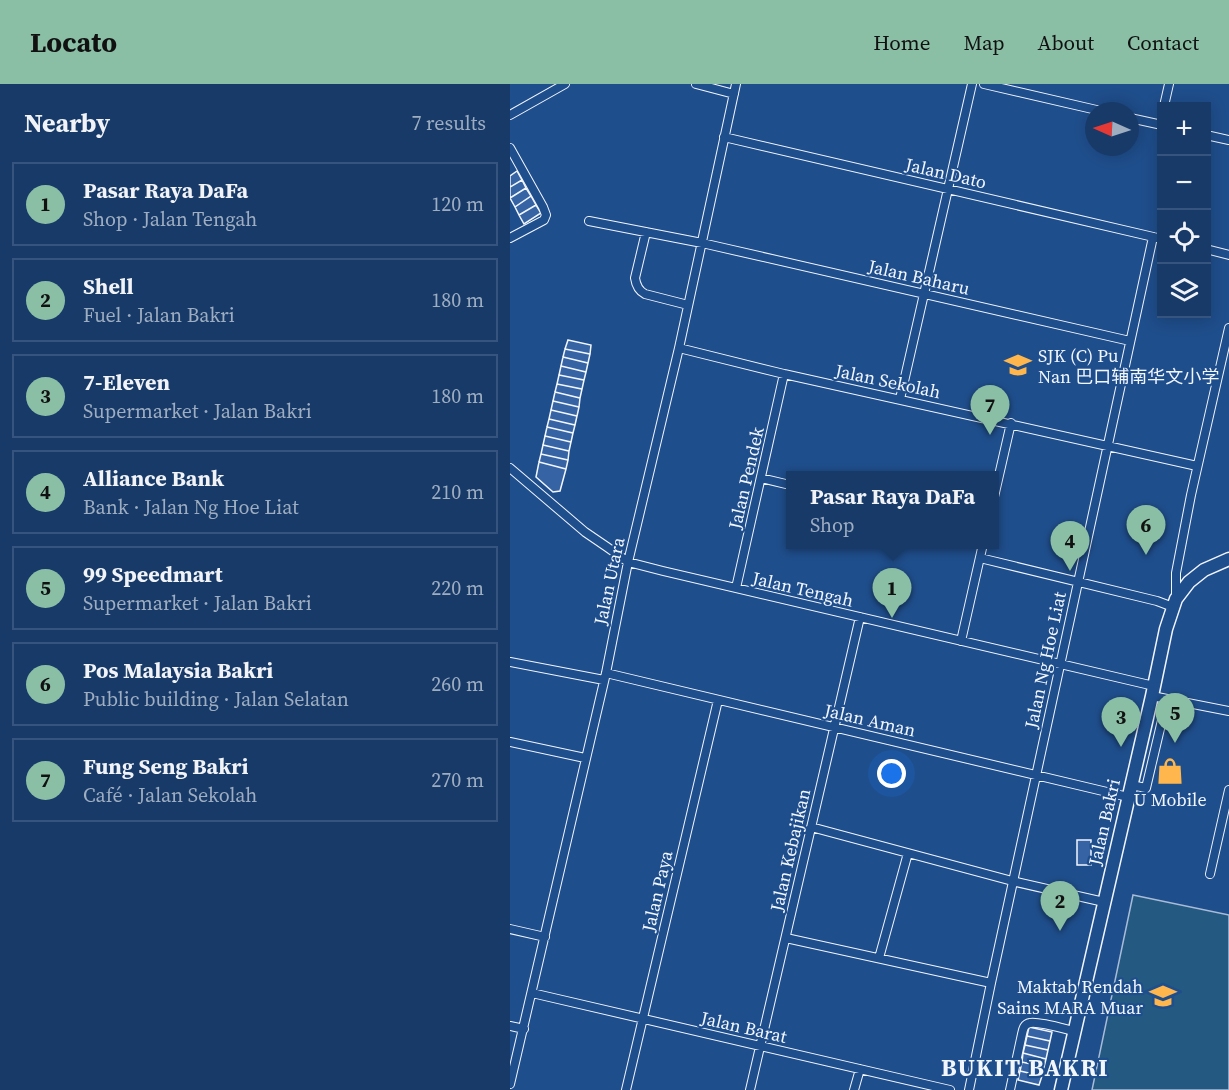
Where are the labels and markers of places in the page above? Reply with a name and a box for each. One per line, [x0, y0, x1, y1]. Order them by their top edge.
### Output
place label: SJK (C) Pu Nan 巴口辅南华文小学 [1038, 343, 1219, 389]
school or university icon: SJK (C) Pu Nan 巴口辅南华文小学 [1003, 350, 1033, 380]
pin: 7 [970, 386, 1010, 435]
pin: 6 [1126, 506, 1166, 555]
pin: 4 [1050, 522, 1090, 571]
pin: 1 [872, 568, 911, 618]
pin: 5 [1156, 694, 1194, 743]
pin: 3 [1102, 698, 1140, 747]
shop icon: U Mobile [1155, 756, 1185, 786]
place label: U Mobile [1133, 787, 1207, 812]
pin: 2 [1040, 882, 1080, 931]
place label: Maktab Rendah Sains MARA Muar [997, 974, 1143, 1020]
school or university icon: Maktab Rendah Sains MARA Muar [1148, 981, 1178, 1011]

